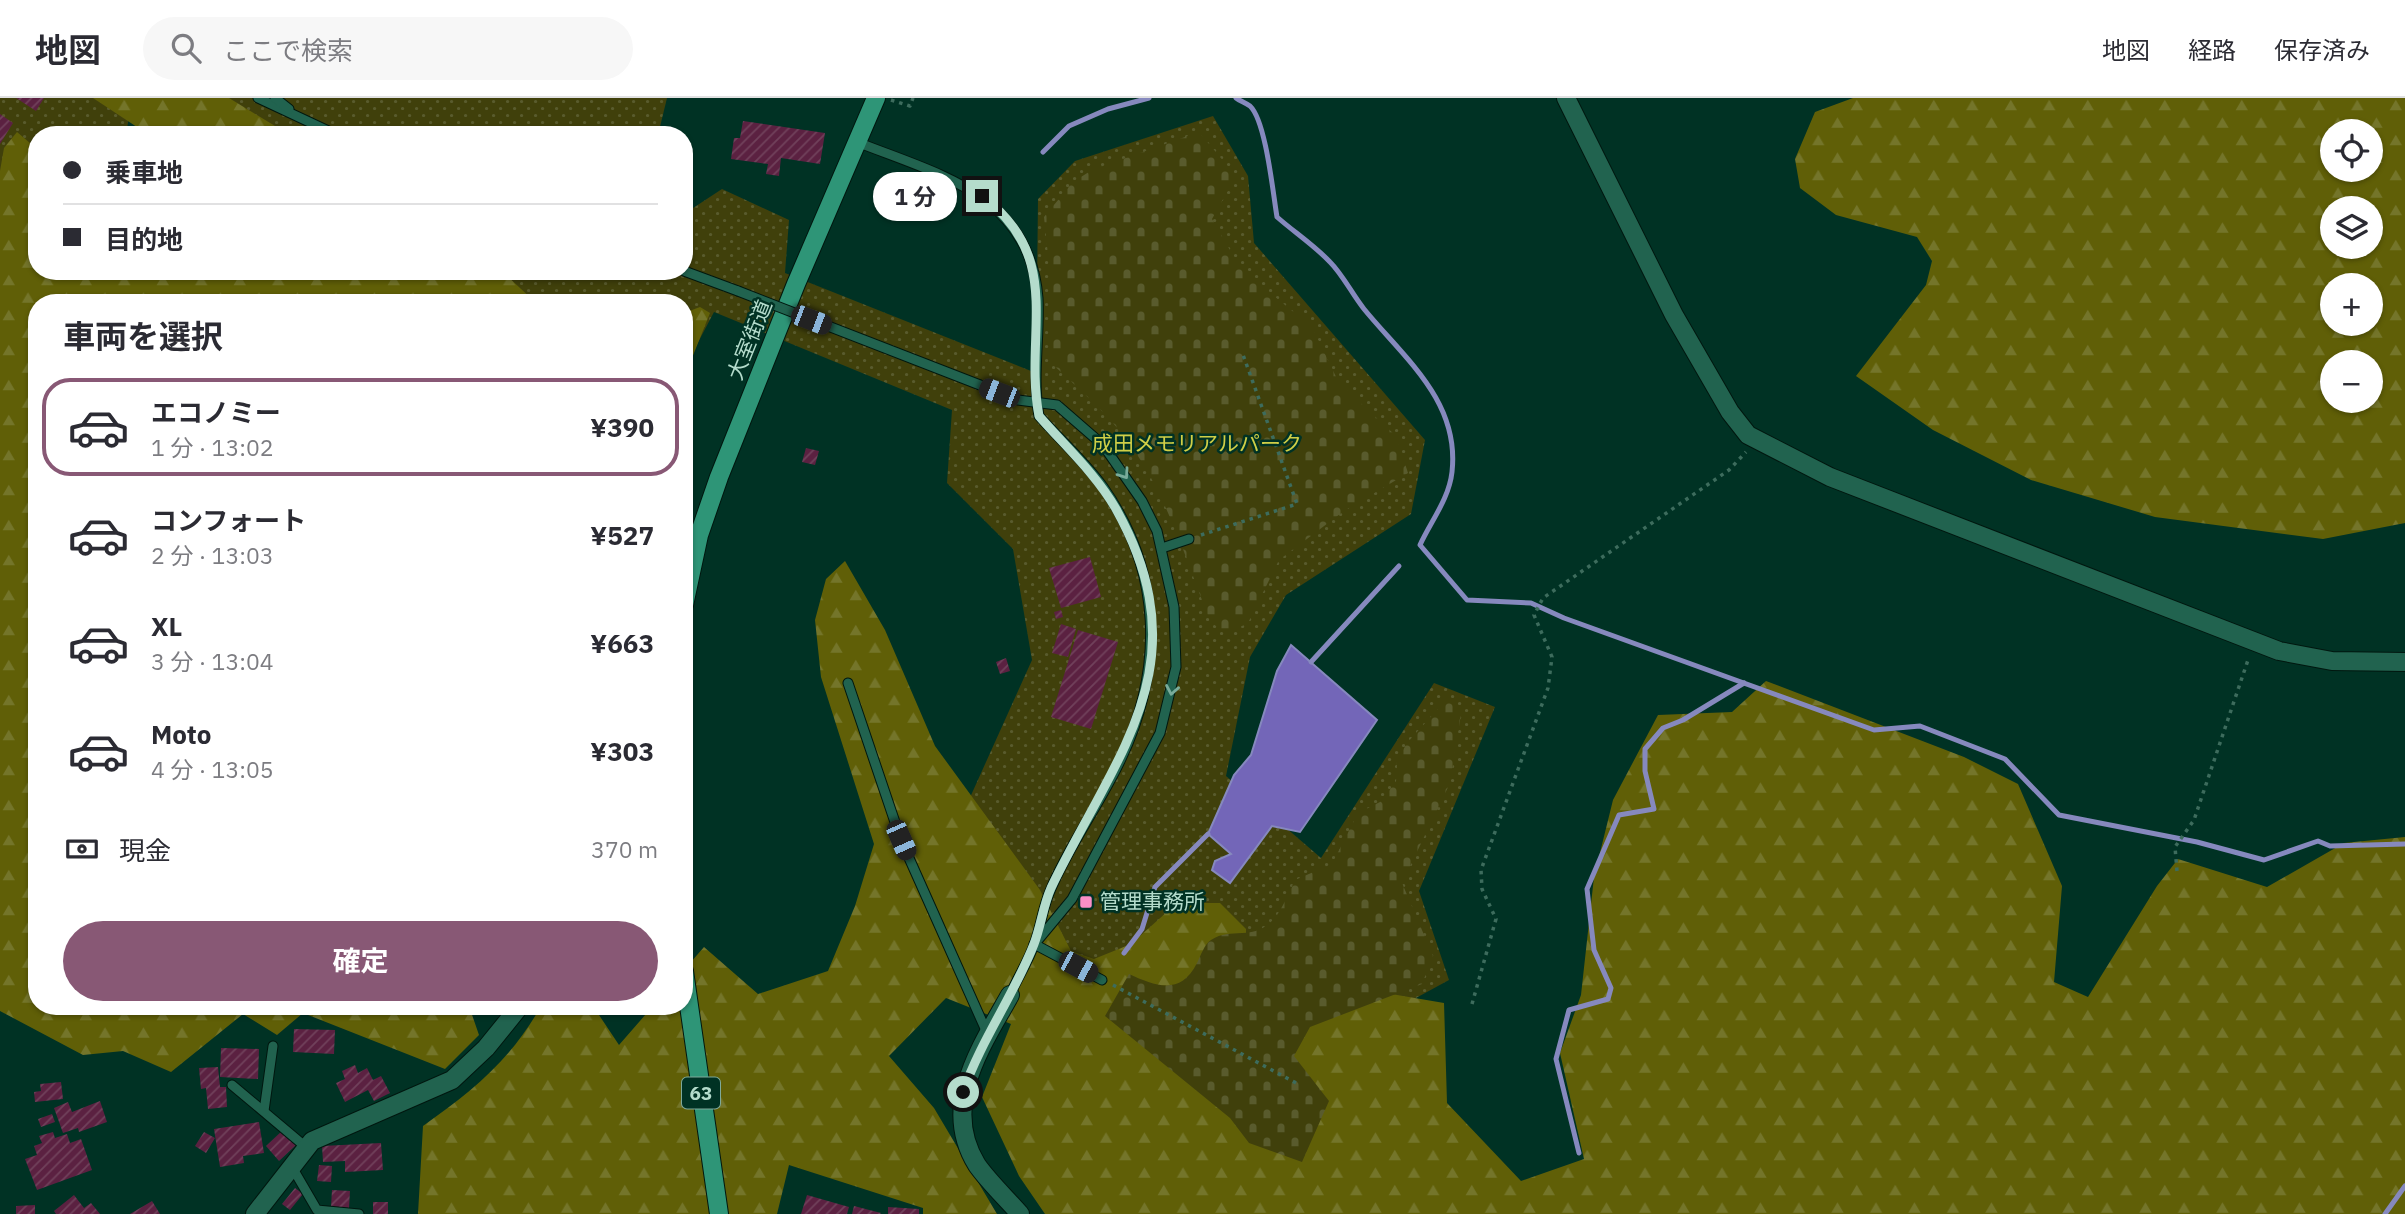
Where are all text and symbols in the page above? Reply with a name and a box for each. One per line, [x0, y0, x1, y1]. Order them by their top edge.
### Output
search box [143, 17, 633, 80]
text: 地図 [35, 28, 101, 71]
icon: search [167, 29, 205, 67]
text: ここで検索 [223, 33, 353, 67]
text: 地図 [2102, 34, 2150, 66]
text: 経路 [2188, 34, 2236, 66]
text: 保存済み [2274, 34, 2370, 66]
map controls [2320, 119, 2383, 413]
button: locate [2320, 119, 2383, 182]
text: 乗車地 [105, 155, 183, 189]
callout: 1 分 [874, 172, 958, 220]
route end [966, 180, 998, 212]
text: 1 分 [894, 181, 936, 211]
button: layers [2320, 196, 2383, 259]
text: 目的地 [105, 222, 183, 256]
button: + [2320, 273, 2383, 336]
street label: 大室街道 [720, 295, 778, 384]
car [788, 303, 835, 337]
text: 車両を選択 [63, 315, 223, 357]
button: − [2320, 350, 2383, 413]
car [976, 376, 1023, 410]
text: エコノミー [151, 395, 281, 429]
icon: car [67, 396, 130, 459]
text: ¥390 [590, 410, 654, 444]
park label: 成田メモリアルパーク [1092, 429, 1302, 457]
text: 1 分 · 13:02 [151, 432, 274, 462]
one-way arrow [1116, 466, 1128, 479]
text: コンフォート [151, 503, 306, 537]
icon: car [67, 504, 130, 567]
text: ¥527 [590, 518, 654, 552]
text: 2 分 · 13:03 [151, 540, 274, 570]
text: XL [151, 609, 182, 643]
icon: car [67, 612, 130, 675]
text: ¥663 [590, 626, 654, 660]
text: 3 分 · 13:04 [151, 646, 274, 676]
one-way arrow [1165, 684, 1180, 696]
text: Moto [151, 717, 211, 751]
icon: car [67, 720, 130, 783]
text: ¥303 [590, 734, 654, 768]
text: 4 分 · 13:05 [151, 754, 274, 784]
car [883, 817, 920, 863]
icon: cash [63, 830, 101, 868]
text: 現金 [119, 833, 171, 867]
text: 370 m [591, 834, 658, 864]
place label: 管理事務所 [1100, 887, 1205, 915]
marker: 管理事務所 [1078, 894, 1094, 910]
button: 確定 [63, 921, 658, 1001]
car [1055, 948, 1102, 986]
route start [947, 1076, 979, 1108]
road number: 63 [682, 1077, 720, 1108]

